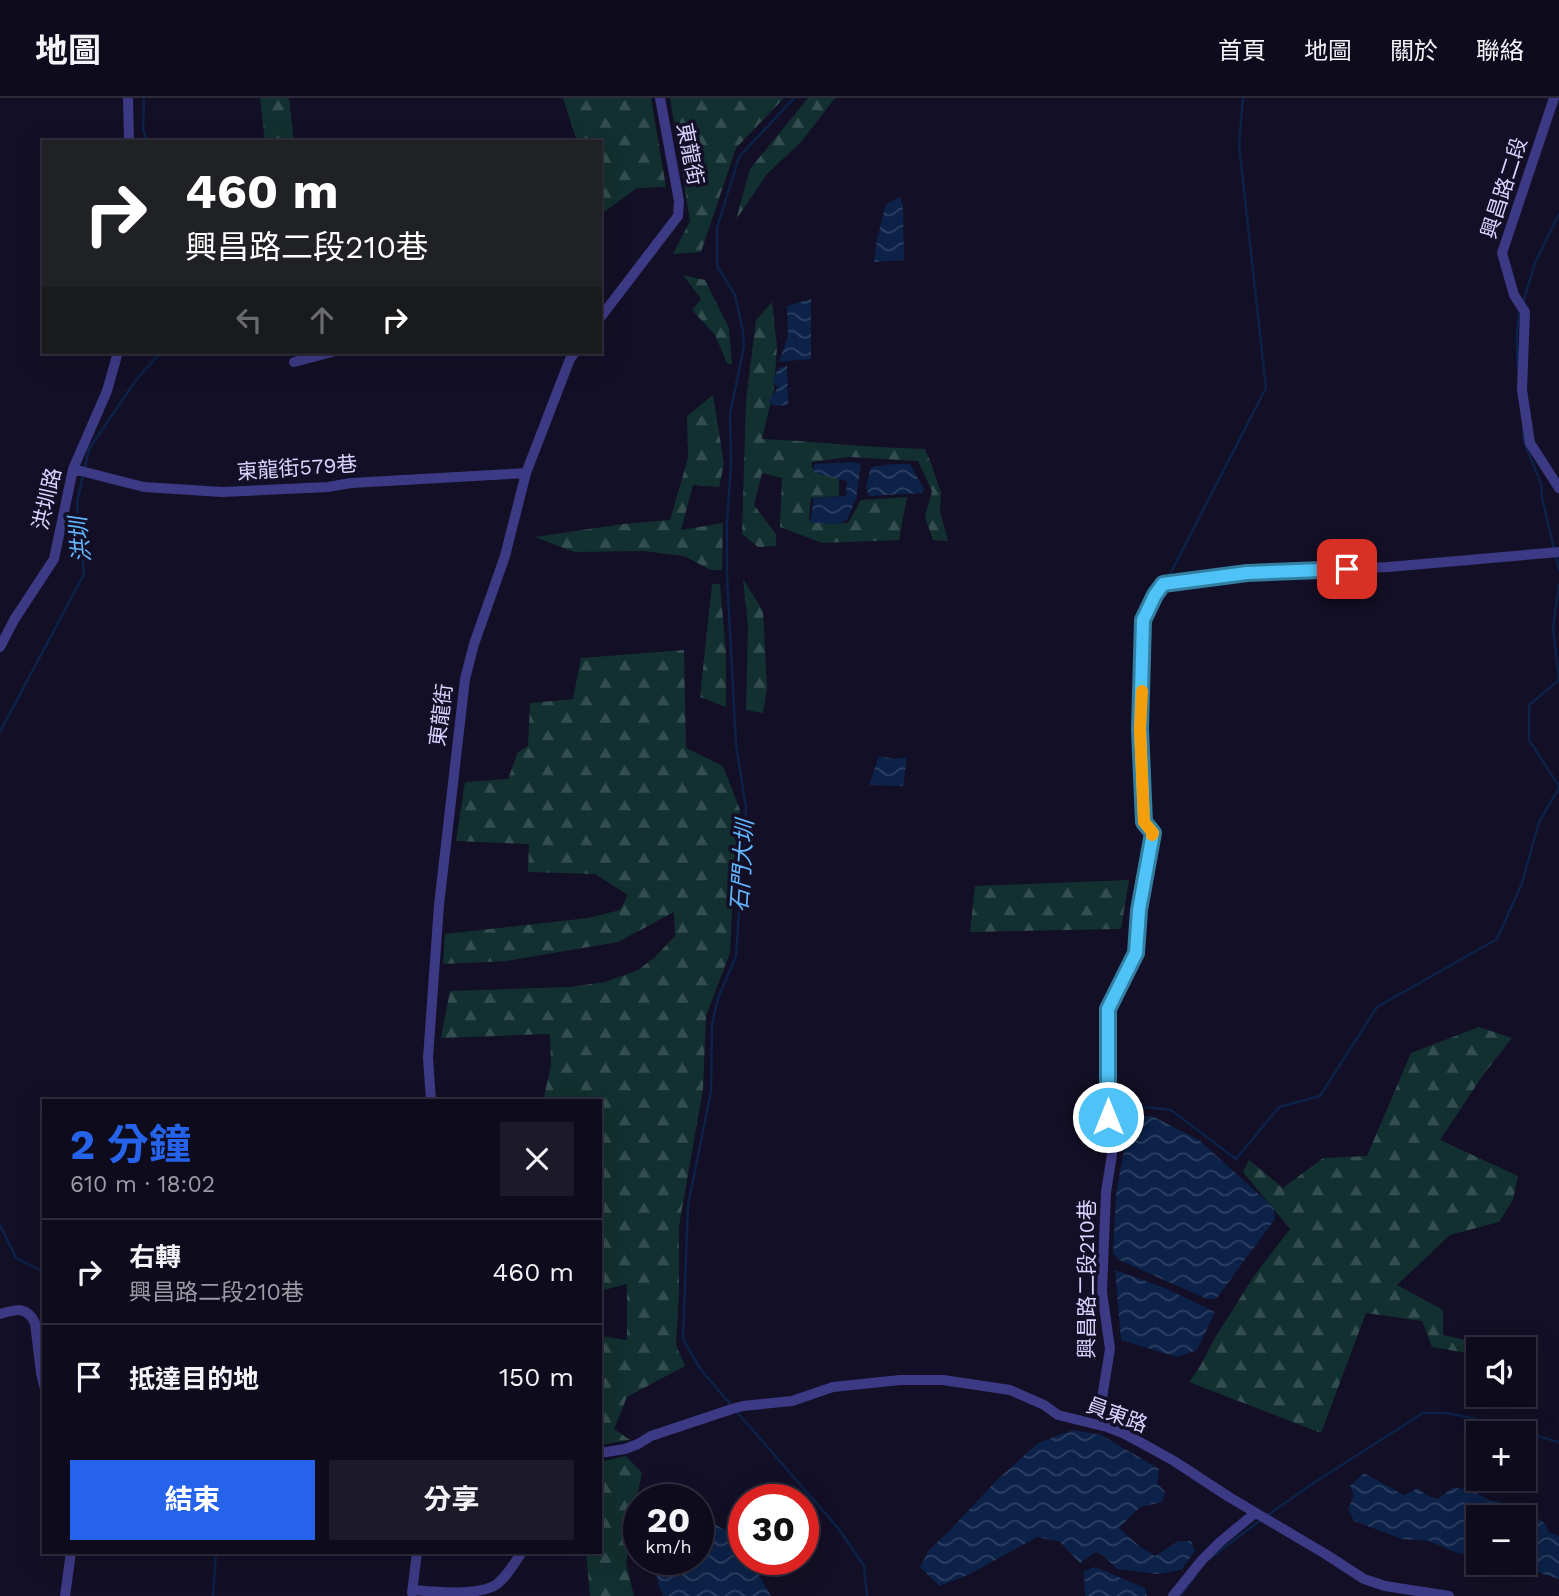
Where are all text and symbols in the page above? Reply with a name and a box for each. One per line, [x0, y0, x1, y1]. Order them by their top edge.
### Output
text: 地圖 [35, 31, 101, 70]
text: 首頁 [1218, 37, 1266, 65]
text: 地圖 [1304, 37, 1352, 65]
text: 關於 [1390, 37, 1438, 65]
text: 聯絡 [1476, 37, 1524, 65]
street label: 東龍街 [672, 121, 709, 187]
street label: 興昌路二段 [1475, 134, 1532, 242]
text: 460 m [185, 162, 339, 220]
icon: right [70, 168, 161, 259]
text: 興昌路二段210巷 [185, 228, 428, 266]
icon: left [230, 301, 268, 339]
icon: ahead [303, 301, 341, 339]
icon: right [376, 301, 414, 339]
street label: 東龍街579巷 [236, 451, 358, 484]
street label: 洪圳路 [27, 465, 66, 532]
water label: 洪圳 [64, 513, 96, 564]
pin [1317, 539, 1377, 599]
icon: arrive [1328, 550, 1366, 588]
street label: 東龍街 [424, 682, 457, 748]
water label: 石門大圳 [726, 816, 759, 913]
position arrow [1071, 1080, 1145, 1154]
text: 2 分鐘 [70, 1120, 191, 1169]
button: close [500, 1122, 574, 1196]
text: 610 m · 18:02 [70, 1171, 215, 1198]
street label: 興昌路二段210巷 [1074, 1199, 1099, 1359]
text: 右轉 [129, 1242, 181, 1272]
icon: right [70, 1253, 108, 1291]
text: 460 m [492, 1257, 574, 1287]
text: 興昌路二段210巷 [129, 1279, 304, 1306]
map controls [1466, 1337, 1536, 1575]
button: sound [1466, 1337, 1536, 1407]
icon: arrive [70, 1358, 108, 1396]
text: 150 m [499, 1362, 574, 1392]
text: 抵達目的地 [129, 1364, 259, 1394]
street label: 員東路 [1083, 1392, 1151, 1437]
button: + [1466, 1421, 1536, 1491]
button: 結束 [70, 1460, 315, 1540]
button: 分享 [329, 1460, 574, 1540]
speed limit sign: 30 [728, 1484, 819, 1575]
text: 20 [647, 1499, 690, 1541]
button: − [1466, 1505, 1536, 1575]
text: km/h [645, 1536, 692, 1557]

